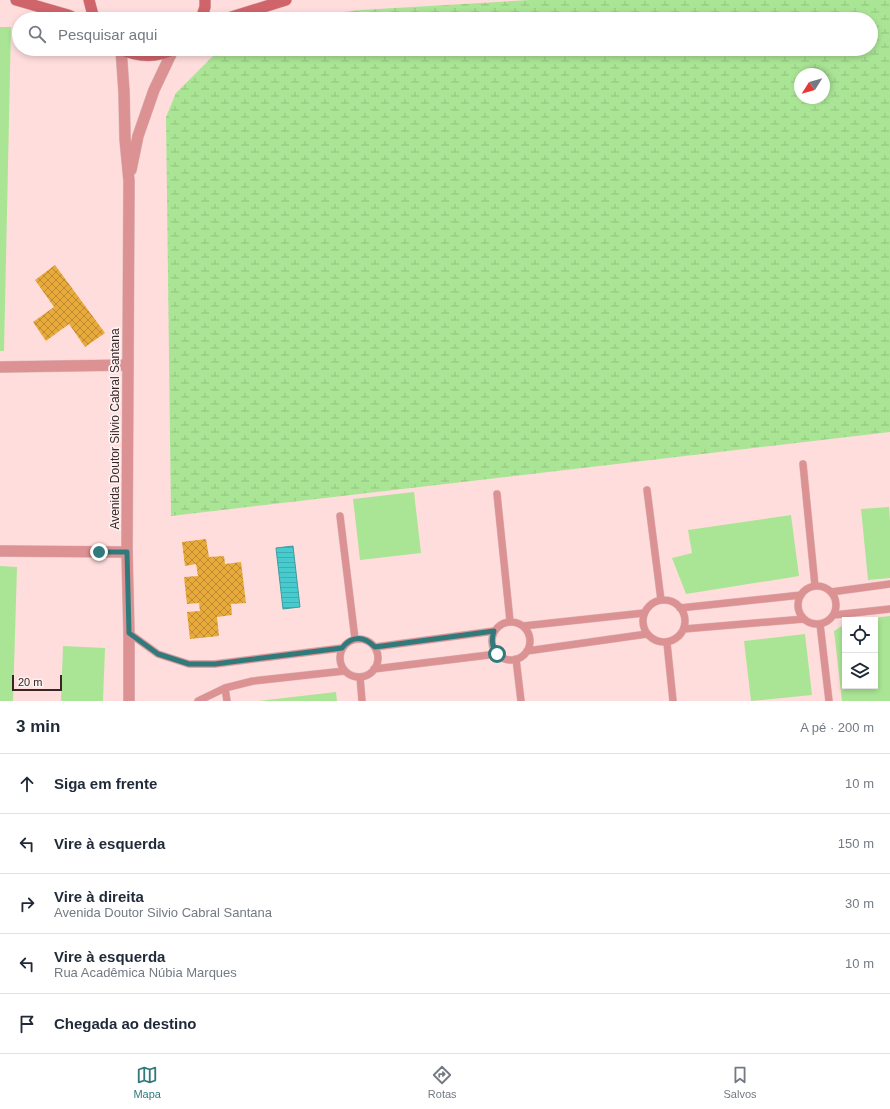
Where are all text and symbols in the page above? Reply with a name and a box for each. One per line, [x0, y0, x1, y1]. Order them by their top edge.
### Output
search box [12, 12, 878, 56]
icon: search [26, 23, 48, 45]
text: Pesquisar aqui [58, 26, 157, 43]
north arrow [794, 68, 830, 104]
street label: Avenida Doutor Silvio Cabral Santana [108, 328, 122, 530]
route end [90, 543, 108, 561]
map controls [842, 617, 878, 689]
button: locate [842, 617, 878, 653]
route start [488, 645, 506, 663]
button: layers [842, 653, 878, 689]
scale bar [12, 673, 62, 692]
text: 20 m [18, 676, 42, 688]
text: 3 min [16, 717, 60, 736]
text: A pé · 200 m [800, 720, 874, 735]
icon: ahead [16, 773, 38, 795]
text: Siga em frente [54, 775, 157, 792]
text: 10 m [845, 776, 874, 791]
icon: left [16, 833, 38, 855]
text: Vire à esquerda [54, 835, 165, 852]
text: 150 m [838, 836, 874, 851]
text: Vire à direita [54, 888, 144, 905]
icon: right [16, 893, 38, 915]
text: 30 m [845, 896, 874, 911]
text: Avenida Doutor Silvio Cabral Santana [54, 905, 272, 920]
text: Vire à esquerda [54, 948, 165, 965]
icon: left [16, 953, 38, 975]
text: 10 m [845, 956, 874, 971]
text: Rua Acadêmica Núbia Marques [54, 965, 237, 980]
icon: arrive [16, 1013, 38, 1035]
text: Chegada ao destino [54, 1015, 197, 1032]
tab: Mapa [133, 1064, 161, 1100]
tab: Rotas [428, 1064, 457, 1100]
tab: Salvos [724, 1064, 757, 1100]

